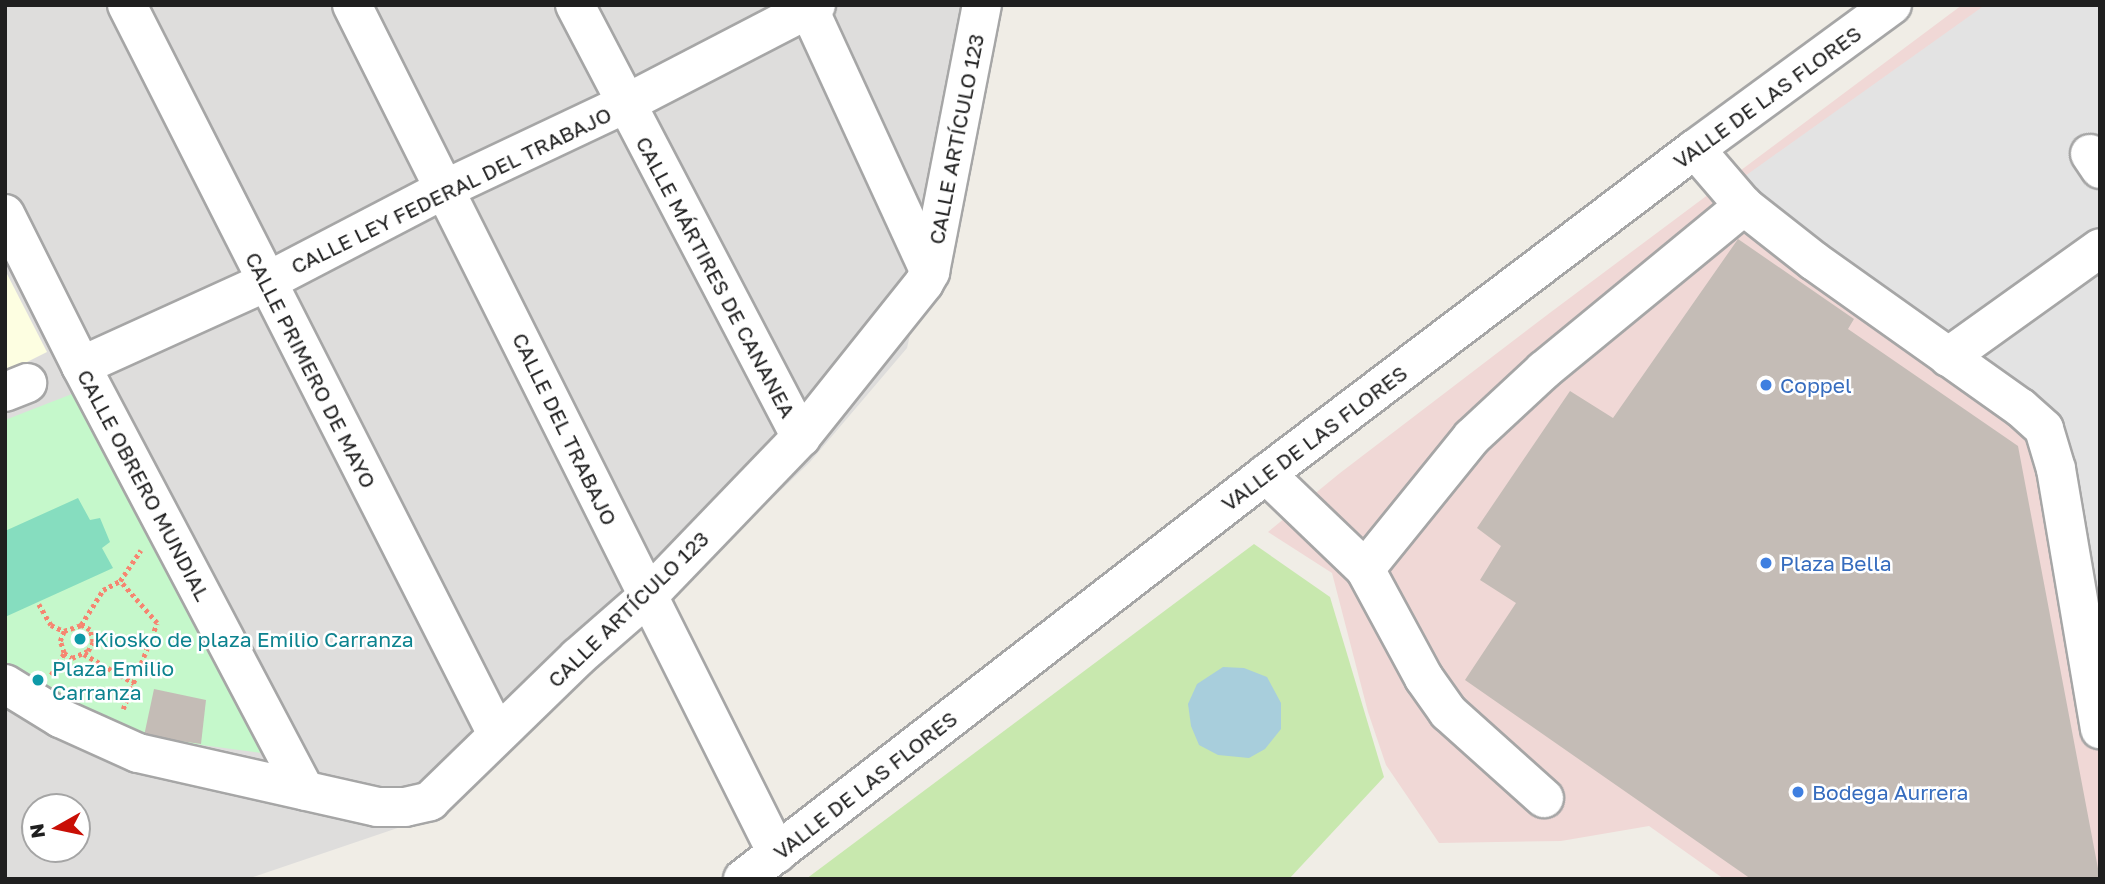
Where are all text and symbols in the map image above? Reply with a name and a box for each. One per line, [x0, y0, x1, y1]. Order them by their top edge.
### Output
street label: VALLE DE LAS FLORES [1668, 20, 1866, 174]
street label: CALLE ARTÍCULO 123 [923, 32, 989, 246]
street label: CALLE LEY FEDERAL DEL TRABAJO [287, 101, 615, 279]
street label: CALLE MÁRTIRES DE CANANEA [631, 132, 801, 422]
street label: CALLE PRIMERO DE MAYO [240, 248, 382, 492]
street label: CALLE DEL TRABAJO [507, 329, 623, 529]
street label: VALLE DE LAS FLORES [1216, 360, 1412, 516]
street label: CALLE OBRERO MUNDIAL [72, 365, 216, 605]
place label: Coppel [1780, 372, 1852, 398]
marker: Coppel [1758, 377, 1774, 393]
street label: CALLE ARTÍCULO 123 [542, 526, 714, 692]
place label: Plaza Bella [1780, 550, 1892, 576]
marker: Plaza Bella [1758, 555, 1774, 571]
place label: Kiosko de plaza Emilio Carranza [94, 626, 414, 652]
marker: Kiosko de plaza Emilio Carranza [72, 631, 88, 647]
place label: Plaza Emilio Carranza [52, 655, 174, 705]
marker: Plaza Emilio Carranza [30, 672, 46, 688]
street label: VALLE DE LAS FLORES [768, 706, 962, 864]
place label: Bodega Aurrera [1812, 779, 1968, 805]
marker: Bodega Aurrera [1790, 784, 1806, 800]
north arrow [21, 793, 91, 863]
text: N [24, 822, 49, 840]

